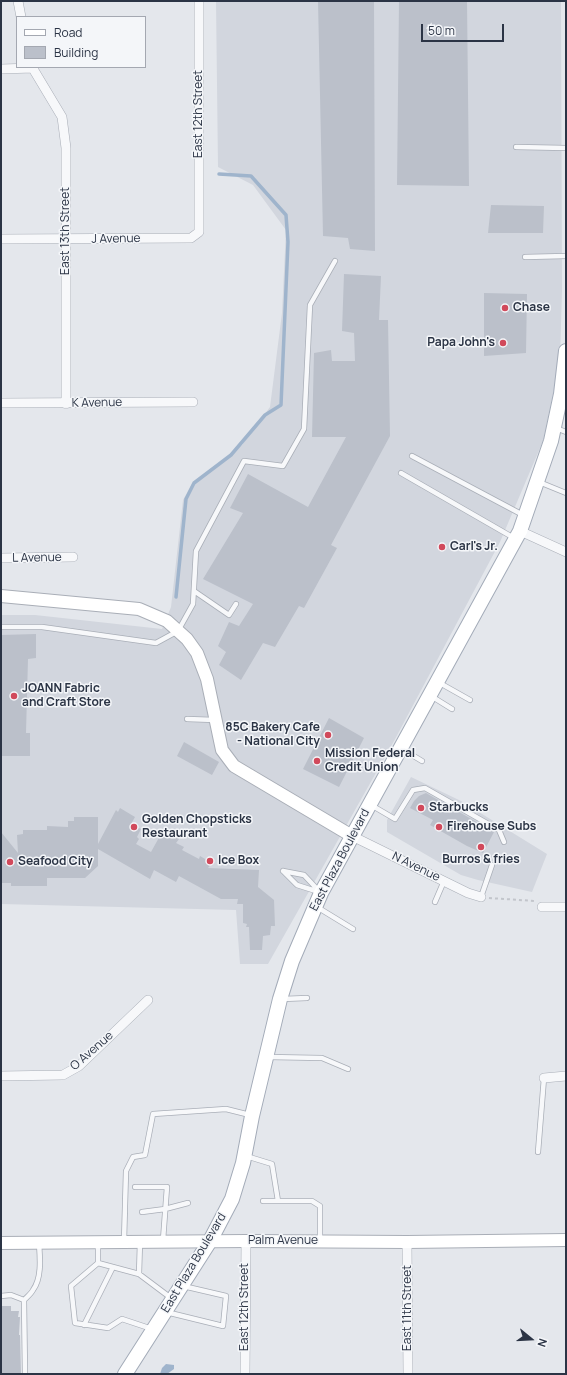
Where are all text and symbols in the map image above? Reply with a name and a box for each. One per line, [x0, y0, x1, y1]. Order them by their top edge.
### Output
legend [16, 16, 146, 68]
scale bar [423, 16, 506, 42]
text: 50 m [428, 22, 455, 39]
text: Road [54, 24, 82, 41]
text: Building [54, 44, 98, 61]
street label: East 12th Street [192, 70, 206, 158]
street label: East 13th Street [59, 187, 73, 275]
street label: J Avenue [91, 231, 141, 247]
place label: Chase [513, 301, 550, 315]
marker: Chase [500, 303, 510, 313]
place label: Papa John's [427, 336, 495, 350]
marker: Papa John's [498, 338, 508, 348]
street label: K Avenue [72, 395, 122, 411]
place label: Carl's Jr. [450, 540, 498, 554]
marker: Carl's Jr. [437, 542, 447, 552]
street label: L Avenue [12, 550, 62, 566]
place label: JOANN Fabric and Craft Store [22, 682, 111, 710]
marker: JOANN Fabric and Craft Store [9, 691, 19, 701]
place label: 85C Bakery Cafe - National City [225, 721, 320, 749]
marker: 85C Bakery Cafe - National City [323, 730, 333, 740]
place label: Mission Federal Credit Union [325, 747, 415, 775]
marker: Mission Federal Credit Union [312, 756, 322, 766]
place label: Starbucks [429, 801, 488, 815]
marker: Starbucks [416, 803, 426, 813]
street label: East Plaza Boulevard [307, 806, 373, 914]
place label: Golden Chopsticks Restaurant [142, 813, 252, 841]
place label: Firehouse Subs [447, 820, 536, 834]
marker: Golden Chopsticks Restaurant [129, 822, 139, 832]
marker: Firehouse Subs [434, 822, 444, 832]
marker: Burros & fries [476, 842, 486, 852]
street label: N Avenue [390, 849, 442, 885]
place label: Burros & fries [442, 853, 520, 867]
place label: Ice Box [218, 854, 259, 868]
place label: Seafood City [18, 855, 93, 869]
marker: Ice Box [205, 856, 215, 866]
marker: Seafood City [5, 857, 15, 867]
street label: O Avenue [68, 1028, 116, 1074]
street label: East Plaza Boulevard [159, 1211, 229, 1315]
street label: Palm Avenue [248, 1234, 318, 1248]
street label: East 12th Street [238, 1263, 252, 1351]
street label: East 11th Street [401, 1265, 415, 1351]
north arrow [511, 1319, 551, 1359]
text: N [535, 1337, 551, 1349]

